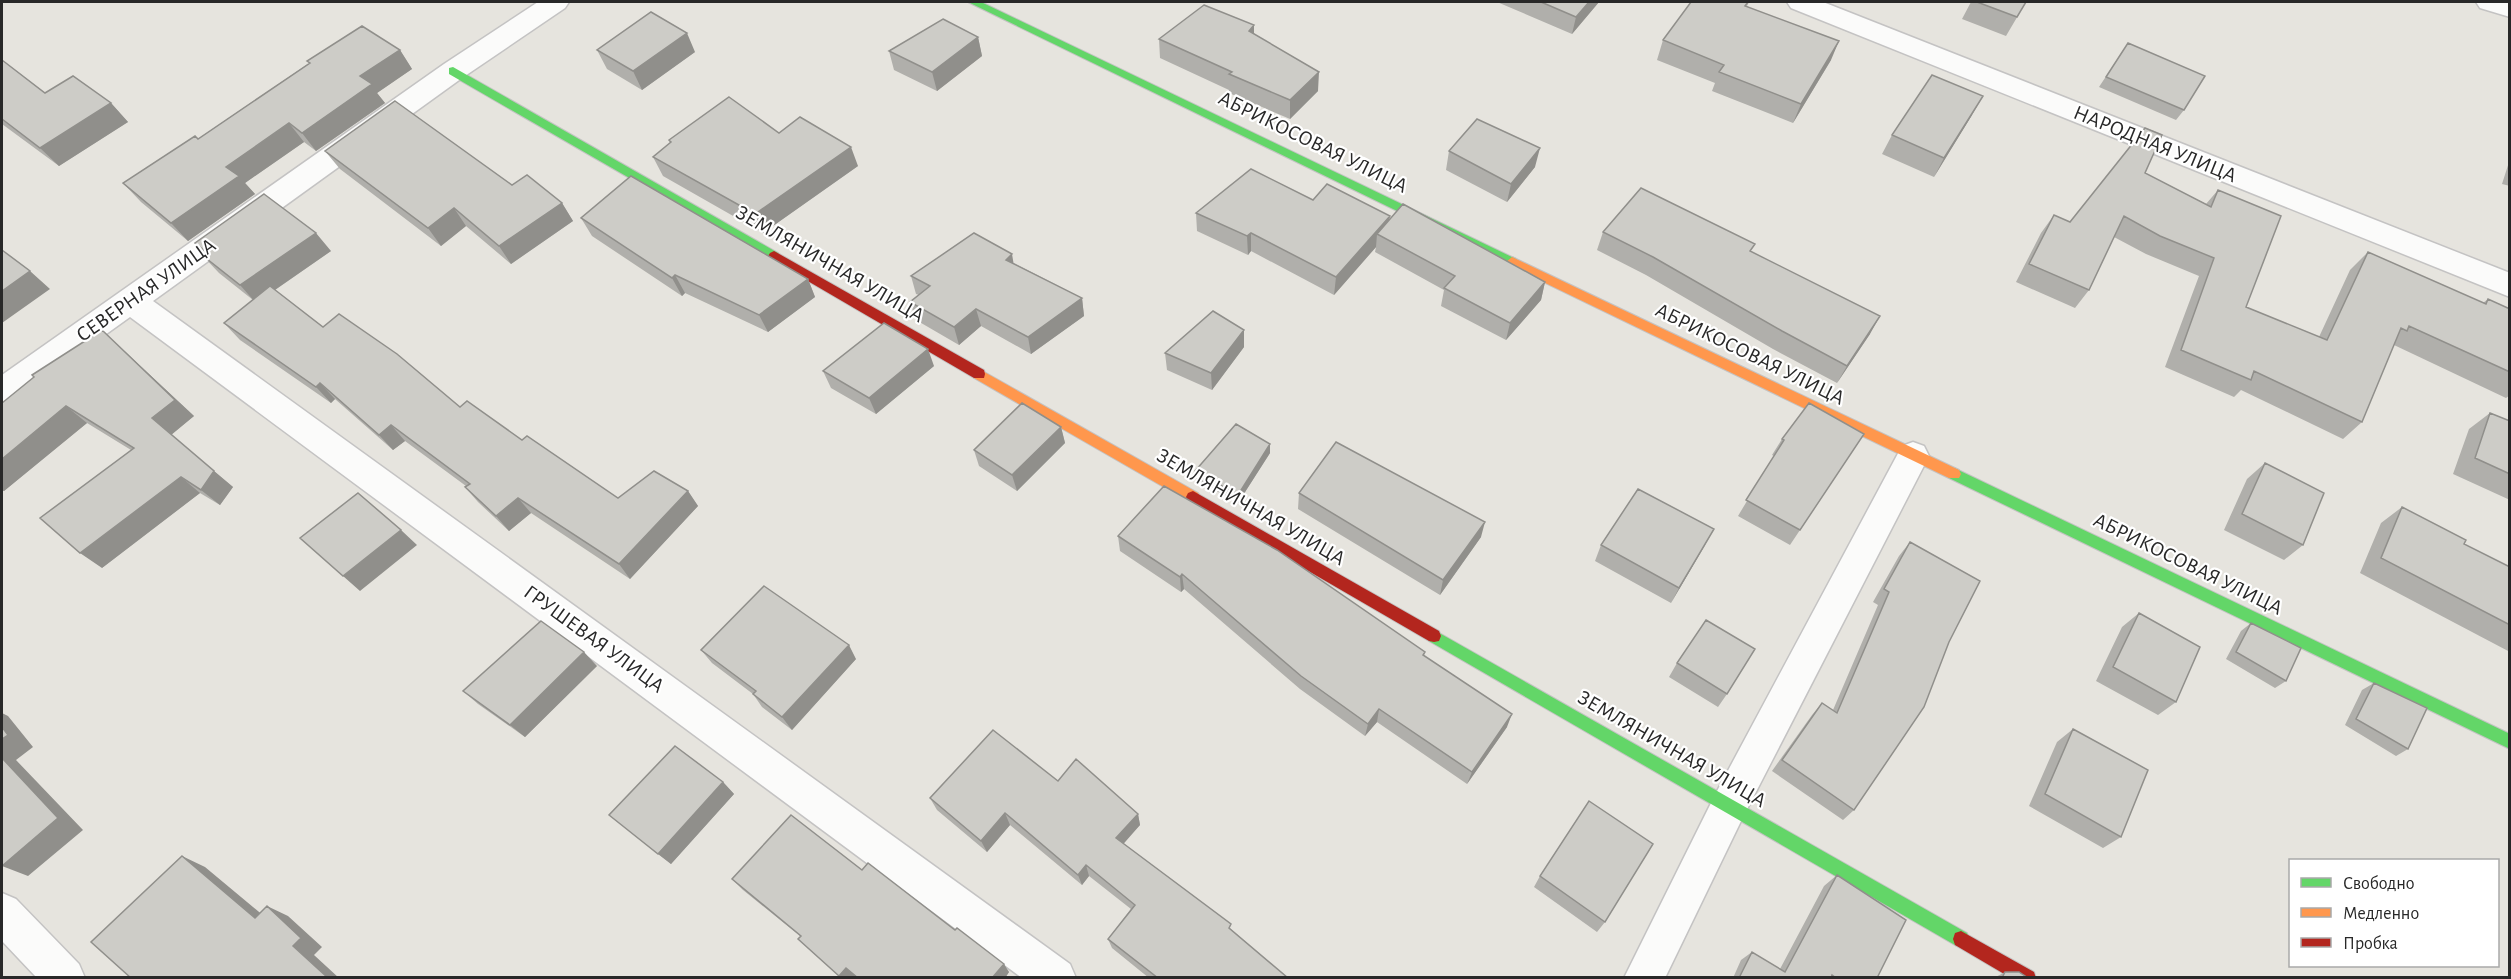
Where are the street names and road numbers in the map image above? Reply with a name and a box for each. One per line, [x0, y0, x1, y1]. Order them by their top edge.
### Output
street label: АБРИКОСОВАЯ УЛИЦА [1215, 87, 1411, 197]
street label: НАРОДНАЯ УЛИЦА [2071, 102, 2239, 186]
street label: ЗЕМЛЯНИЧНАЯ УЛИЦА [732, 202, 928, 326]
street label: СЕВЕРНАЯ УЛИЦА [72, 234, 220, 346]
street label: АБРИКОСОВАЯ УЛИЦА [1652, 299, 1848, 409]
street label: ЗЕМЛЯНИЧНАЯ УЛИЦА [1153, 445, 1349, 569]
street label: АБРИКОСОВАЯ УЛИЦА [2090, 509, 2286, 619]
street label: ГРУШЕВАЯ УЛИЦА [520, 581, 668, 697]
street label: ЗЕМЛЯНИЧНАЯ УЛИЦА [1574, 687, 1770, 811]

